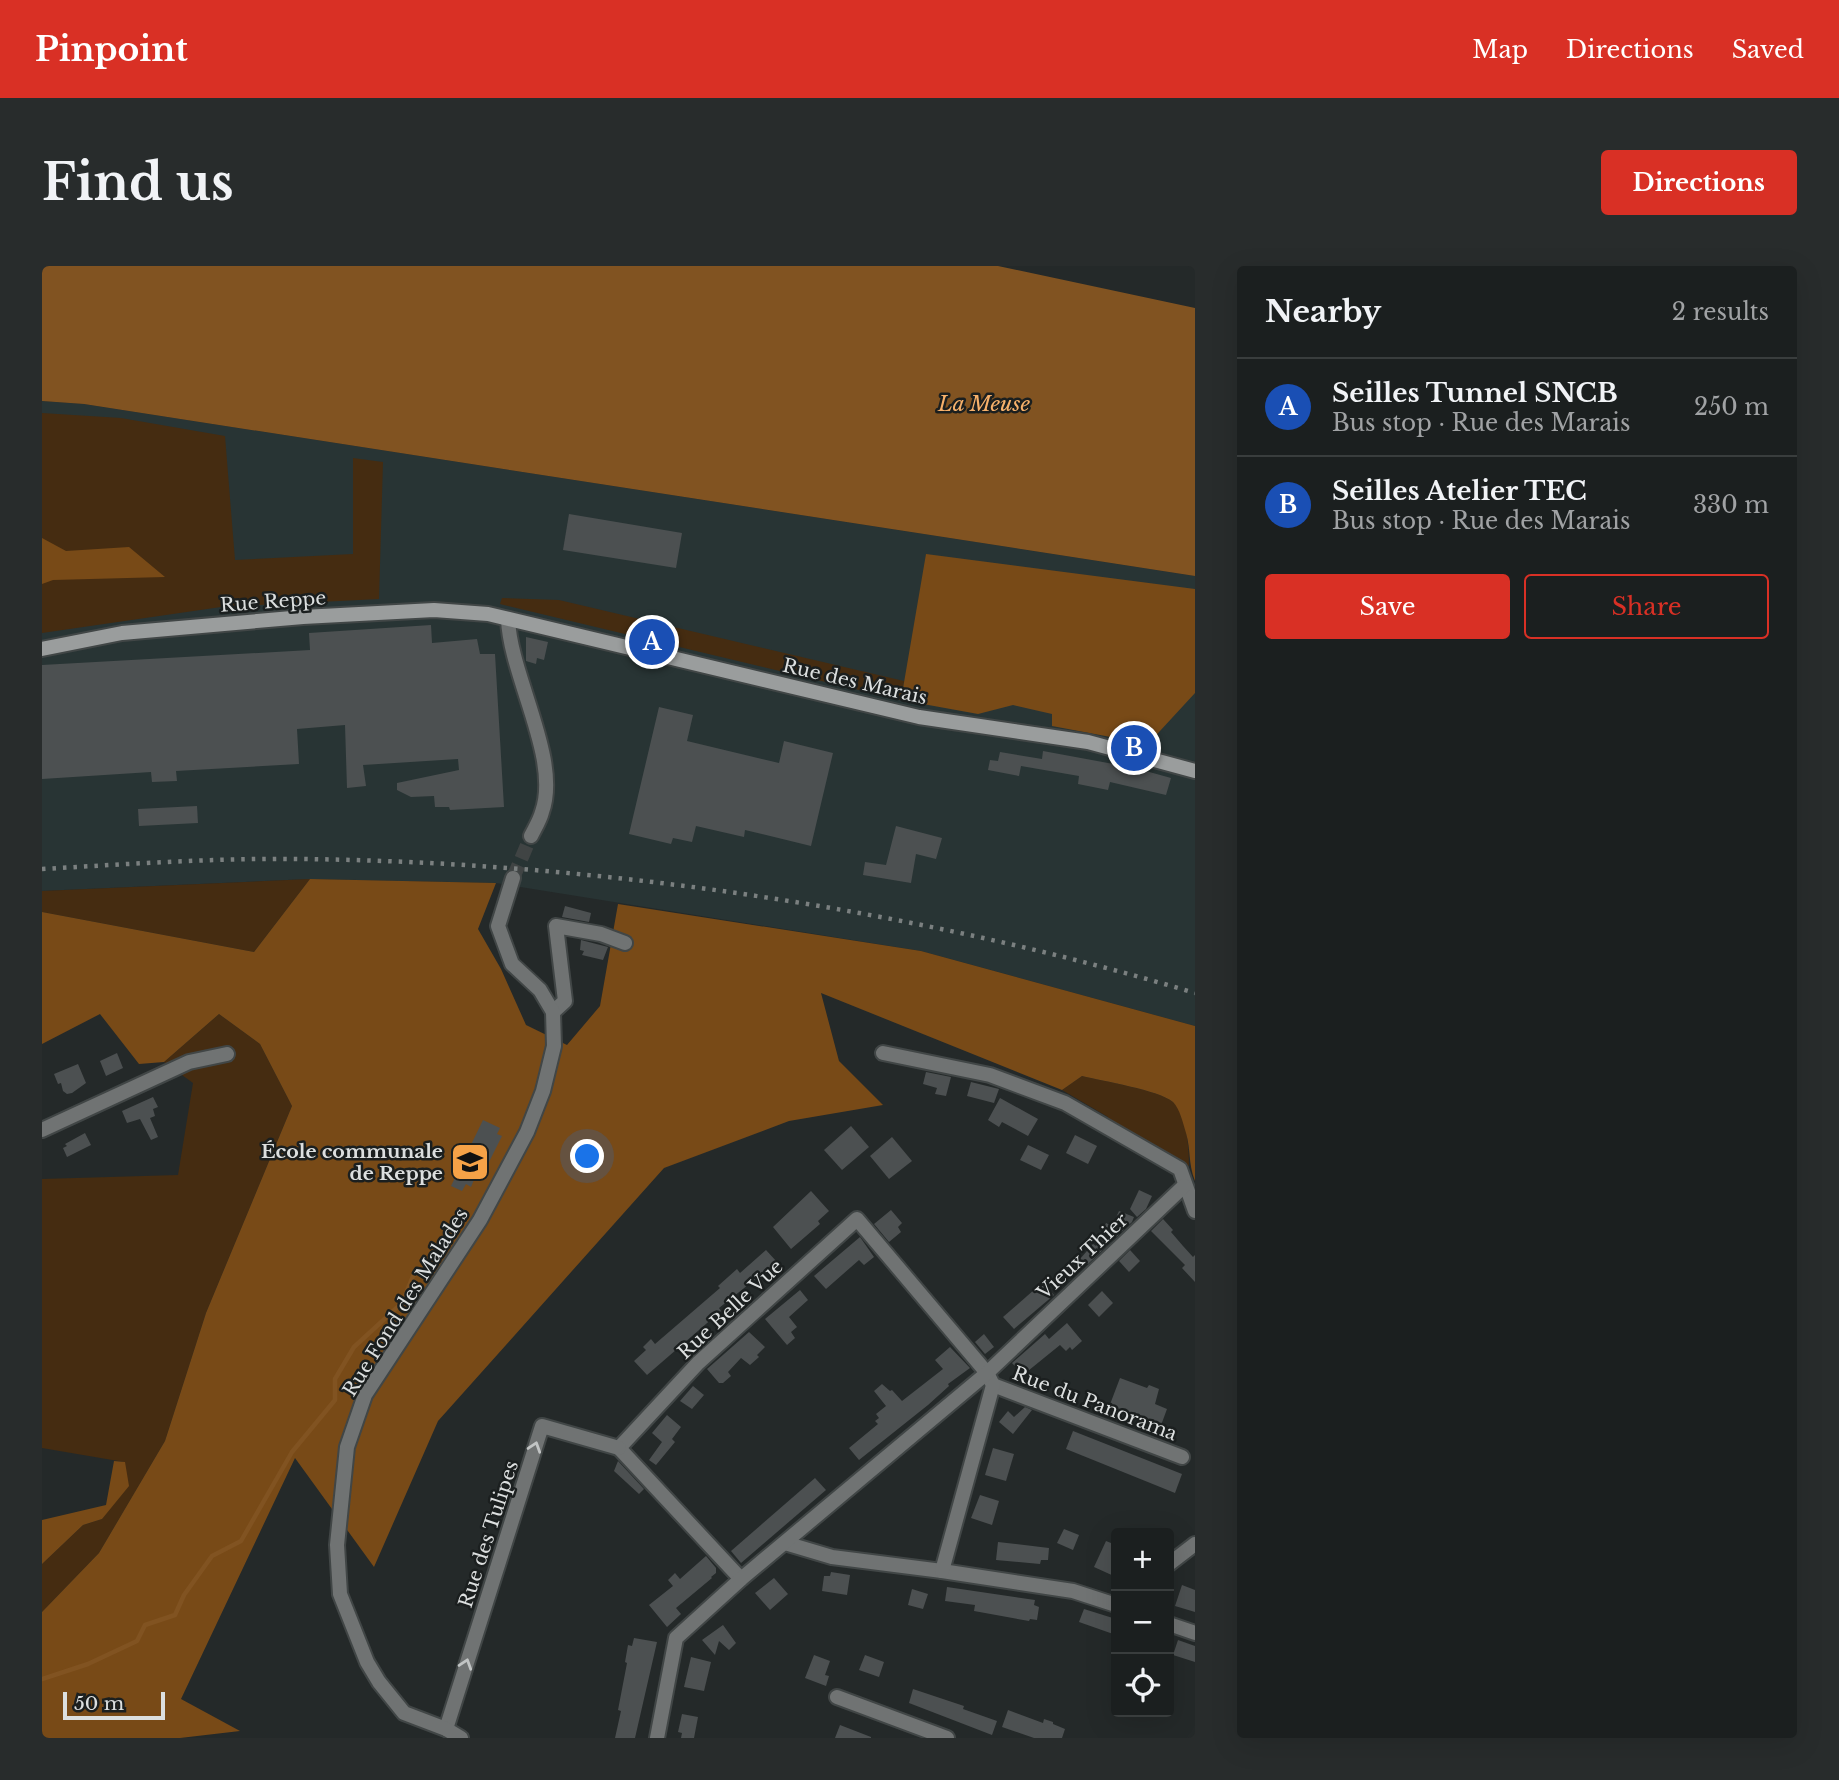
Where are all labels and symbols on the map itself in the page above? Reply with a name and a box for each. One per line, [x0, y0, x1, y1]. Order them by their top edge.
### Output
water label: La Meuse [937, 391, 1030, 417]
street label: Rue Reppe [219, 586, 327, 617]
pin: A [629, 616, 675, 668]
street label: Rue des Marais [780, 654, 929, 709]
pin: B [1111, 722, 1157, 774]
your location [570, 1139, 604, 1173]
place label: École communale de Reppe [261, 1140, 443, 1185]
school or university icon: École communale de Reppe [449, 1141, 491, 1183]
street label: Rue Fond des Malades [338, 1204, 473, 1401]
street label: Vieux Thier [1031, 1208, 1133, 1305]
street label: Rue Belle Vue [673, 1255, 788, 1364]
street label: Rue du Panorama [1009, 1361, 1181, 1446]
one-way arrow [527, 1442, 542, 1454]
street label: Rue des Tulipes [454, 1458, 523, 1611]
one-way arrow [458, 1658, 473, 1670]
scale bar [63, 1689, 164, 1721]

